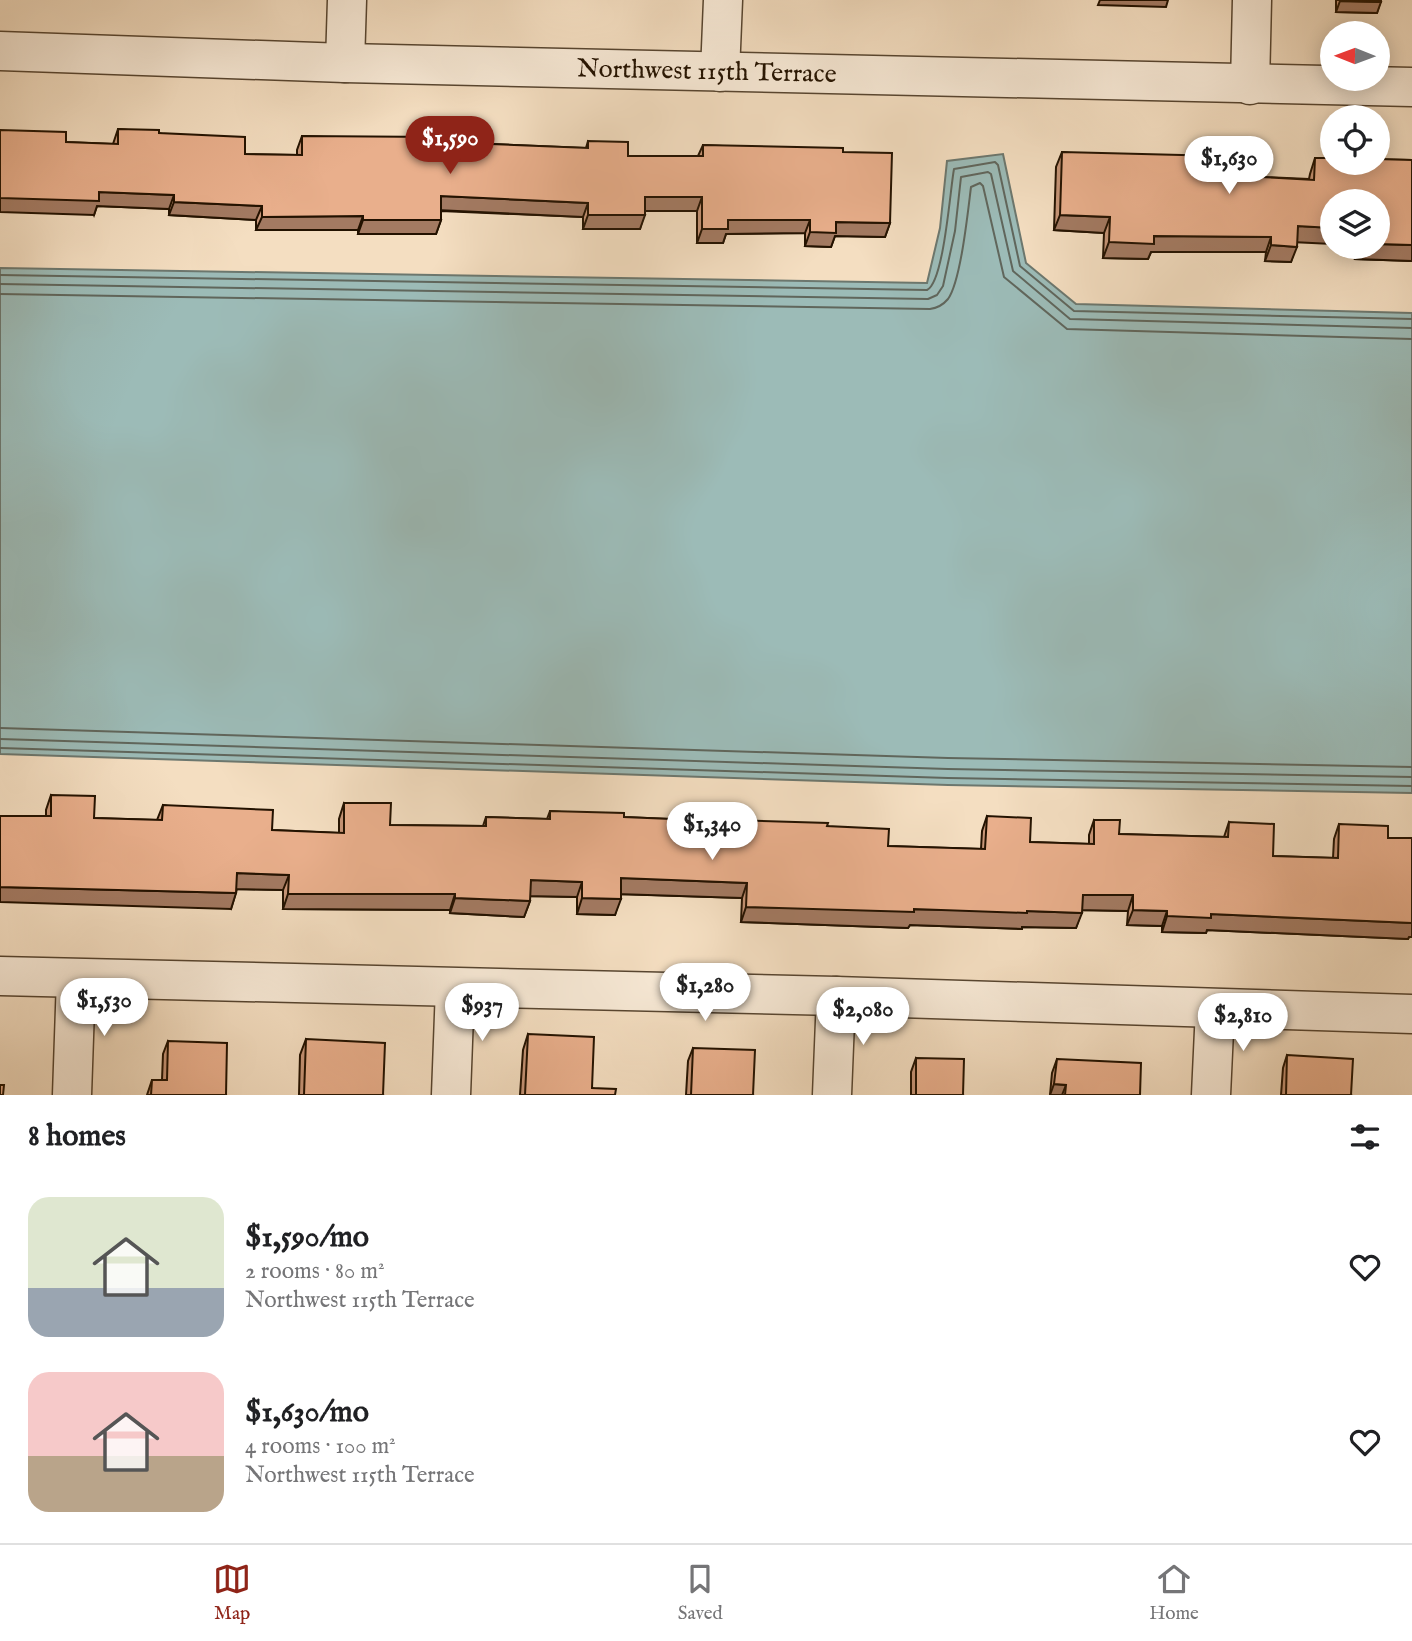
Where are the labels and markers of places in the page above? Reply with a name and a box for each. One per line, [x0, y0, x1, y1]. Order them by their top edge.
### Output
pin: $1,590 [393, 116, 507, 176]
pin: $1,630 [1172, 136, 1286, 196]
pin: $1,340 [655, 802, 769, 862]
pin: $1,280 [648, 964, 762, 1023]
pin: $1,530 [47, 978, 161, 1038]
pin: $937 [441, 984, 523, 1043]
pin: $2,080 [806, 988, 920, 1047]
pin: $2,810 [1186, 993, 1300, 1053]

